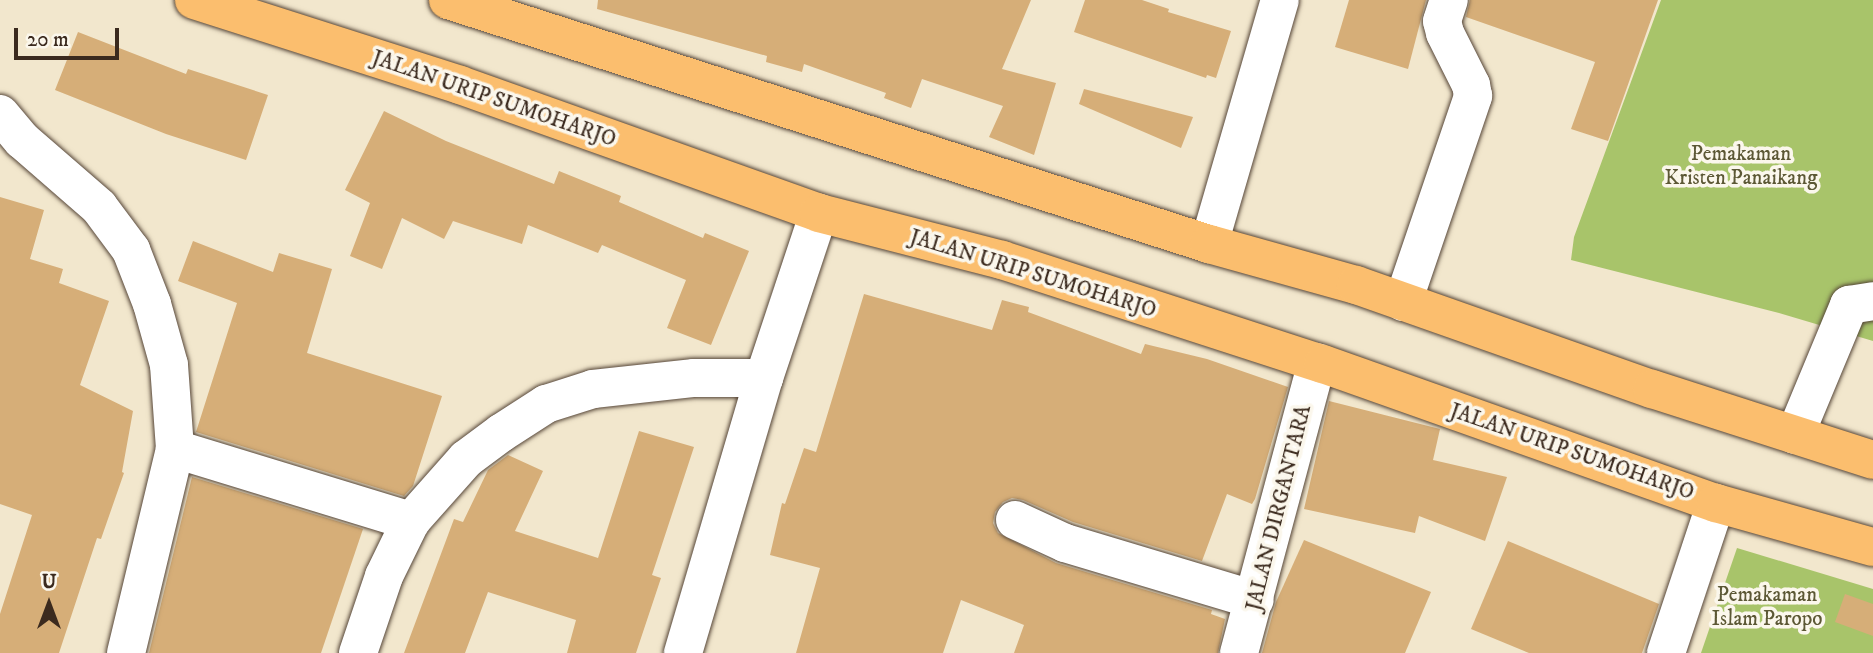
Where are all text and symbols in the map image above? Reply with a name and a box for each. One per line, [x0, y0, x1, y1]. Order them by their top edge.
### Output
scale bar [18, 14, 122, 58]
text: 20 m [27, 27, 69, 53]
street label: JALAN URIP SUMOHARJO [369, 45, 619, 153]
park label: Pemakaman Kristen Panaikang [1665, 141, 1817, 191]
street label: JALAN URIP SUMOHARJO [907, 224, 1159, 324]
street label: JALAN URIP SUMOHARJO [1447, 398, 1697, 506]
street label: JALAN DIRGANTARA [1241, 402, 1317, 614]
north arrow [14, 569, 84, 639]
text: U [42, 571, 56, 594]
park label: Pemakaman Islam Paropo [1711, 582, 1823, 632]

